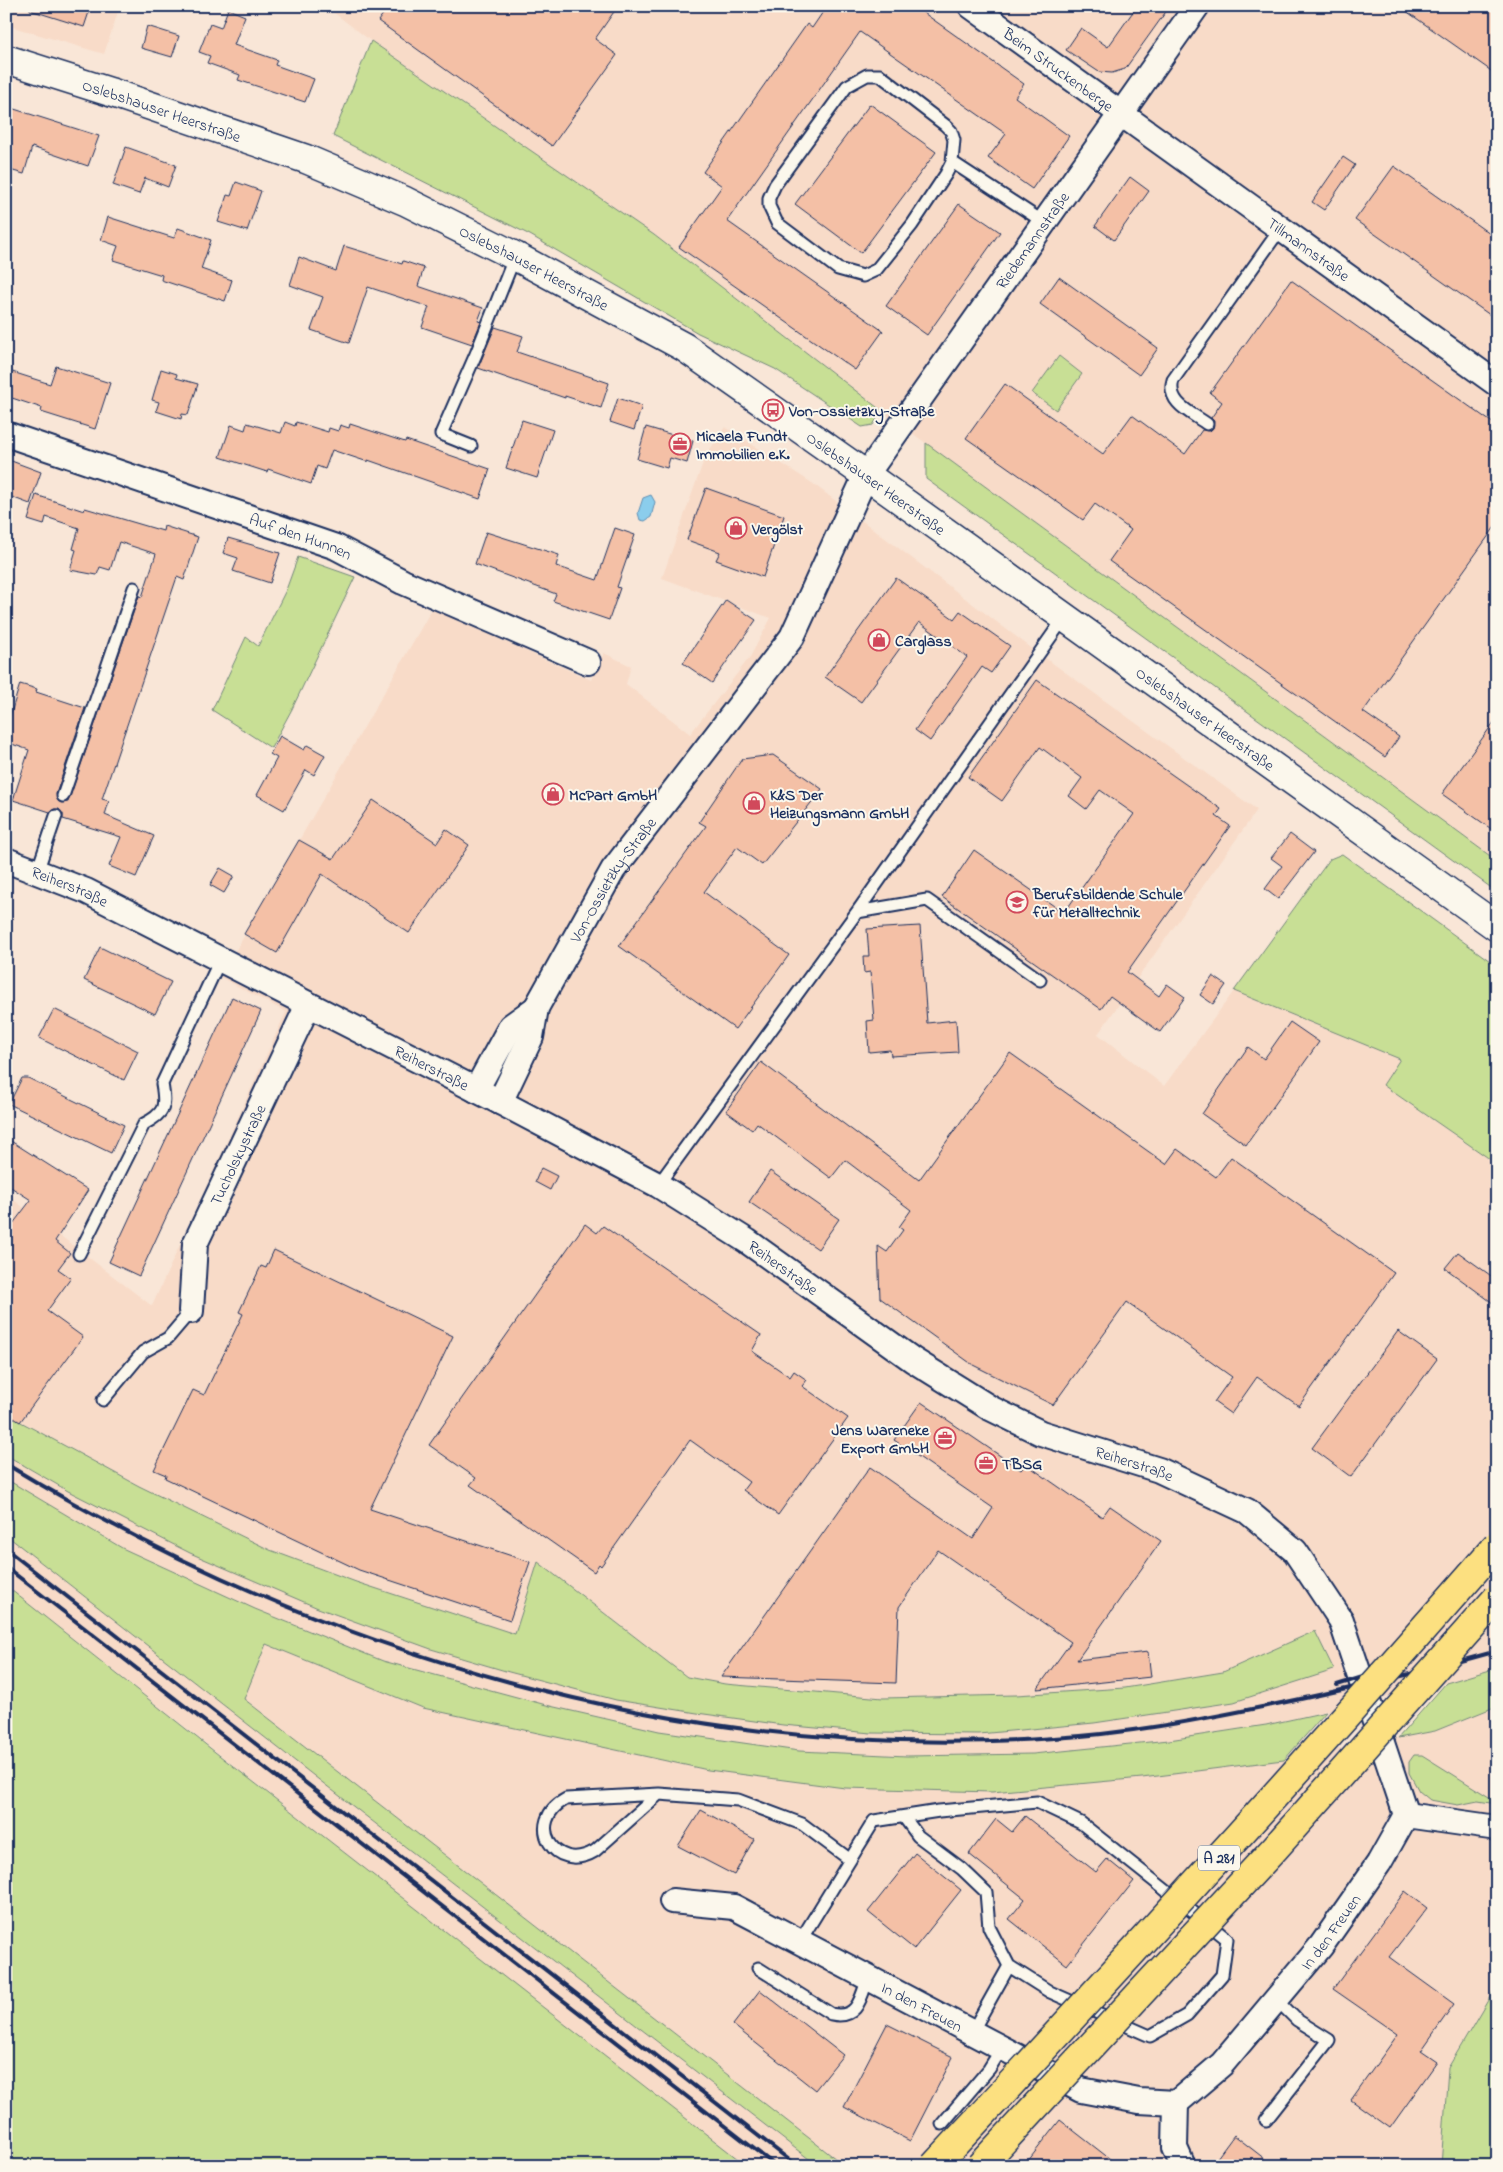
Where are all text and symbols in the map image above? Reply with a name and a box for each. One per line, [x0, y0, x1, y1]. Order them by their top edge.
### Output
street label: Beim Struckenberge [996, 22, 1118, 119]
street label: Oslebshauser Heerstraße [79, 74, 245, 150]
street label: Riedemannstraße [991, 187, 1077, 295]
street label: Tillmannstraße [1261, 212, 1355, 289]
street label: Oslebshauser Heerstraße [454, 220, 613, 319]
bus stop icon: Von-Ossietzky-Straße [761, 398, 785, 422]
place label: Von-Ossietzky-Straße [788, 400, 935, 425]
place label: Micaela Fundt Immobilien e.K. [696, 425, 791, 467]
street label: Oslebshauser Heerstraße [800, 426, 950, 543]
office icon: Micaela Fundt Immobilien e.K. [668, 432, 692, 456]
street label: Auf den Hunnen [246, 508, 356, 567]
shop icon: Vergölst [724, 516, 748, 540]
place label: Vergölst [751, 518, 804, 543]
shop icon: Carglass [867, 628, 891, 652]
place label: Carglass [895, 630, 952, 655]
street label: Oslebshauser Heerstraße [1130, 662, 1280, 779]
shop icon: McPart GmbH [541, 782, 565, 806]
place label: McPart GmbH [569, 784, 657, 808]
place label: K&S Der Heizungsmann GmbH [770, 784, 909, 827]
shop icon: K&S Der Heizungsmann GmbH [742, 791, 766, 815]
street label: Von-Ossietzky-Straße [564, 812, 664, 949]
street label: Reiherstraße [27, 861, 113, 915]
place label: Berufsbildende Schule für Metalltechnik [1032, 883, 1184, 925]
school or university icon: Berufsbildende Schule für Metalltechnik [1005, 890, 1029, 914]
street label: Reiherstraße [389, 1040, 473, 1099]
street label: Tucholskystraße [205, 1100, 274, 1210]
street label: Reiherstraße [742, 1235, 823, 1303]
place label: Jens Wareneke Export GmbH [832, 1419, 930, 1461]
office icon: Jens Wareneke Export GmbH [933, 1426, 957, 1450]
street label: Reiherstraße [1092, 1441, 1178, 1489]
office icon: TBSG [974, 1451, 998, 1475]
place label: TBSG [1002, 1453, 1042, 1477]
road number: A 281 [1198, 1846, 1240, 1870]
street label: In den Freuen [1296, 1890, 1368, 1976]
street label: In den Freuen [876, 1977, 966, 2039]

